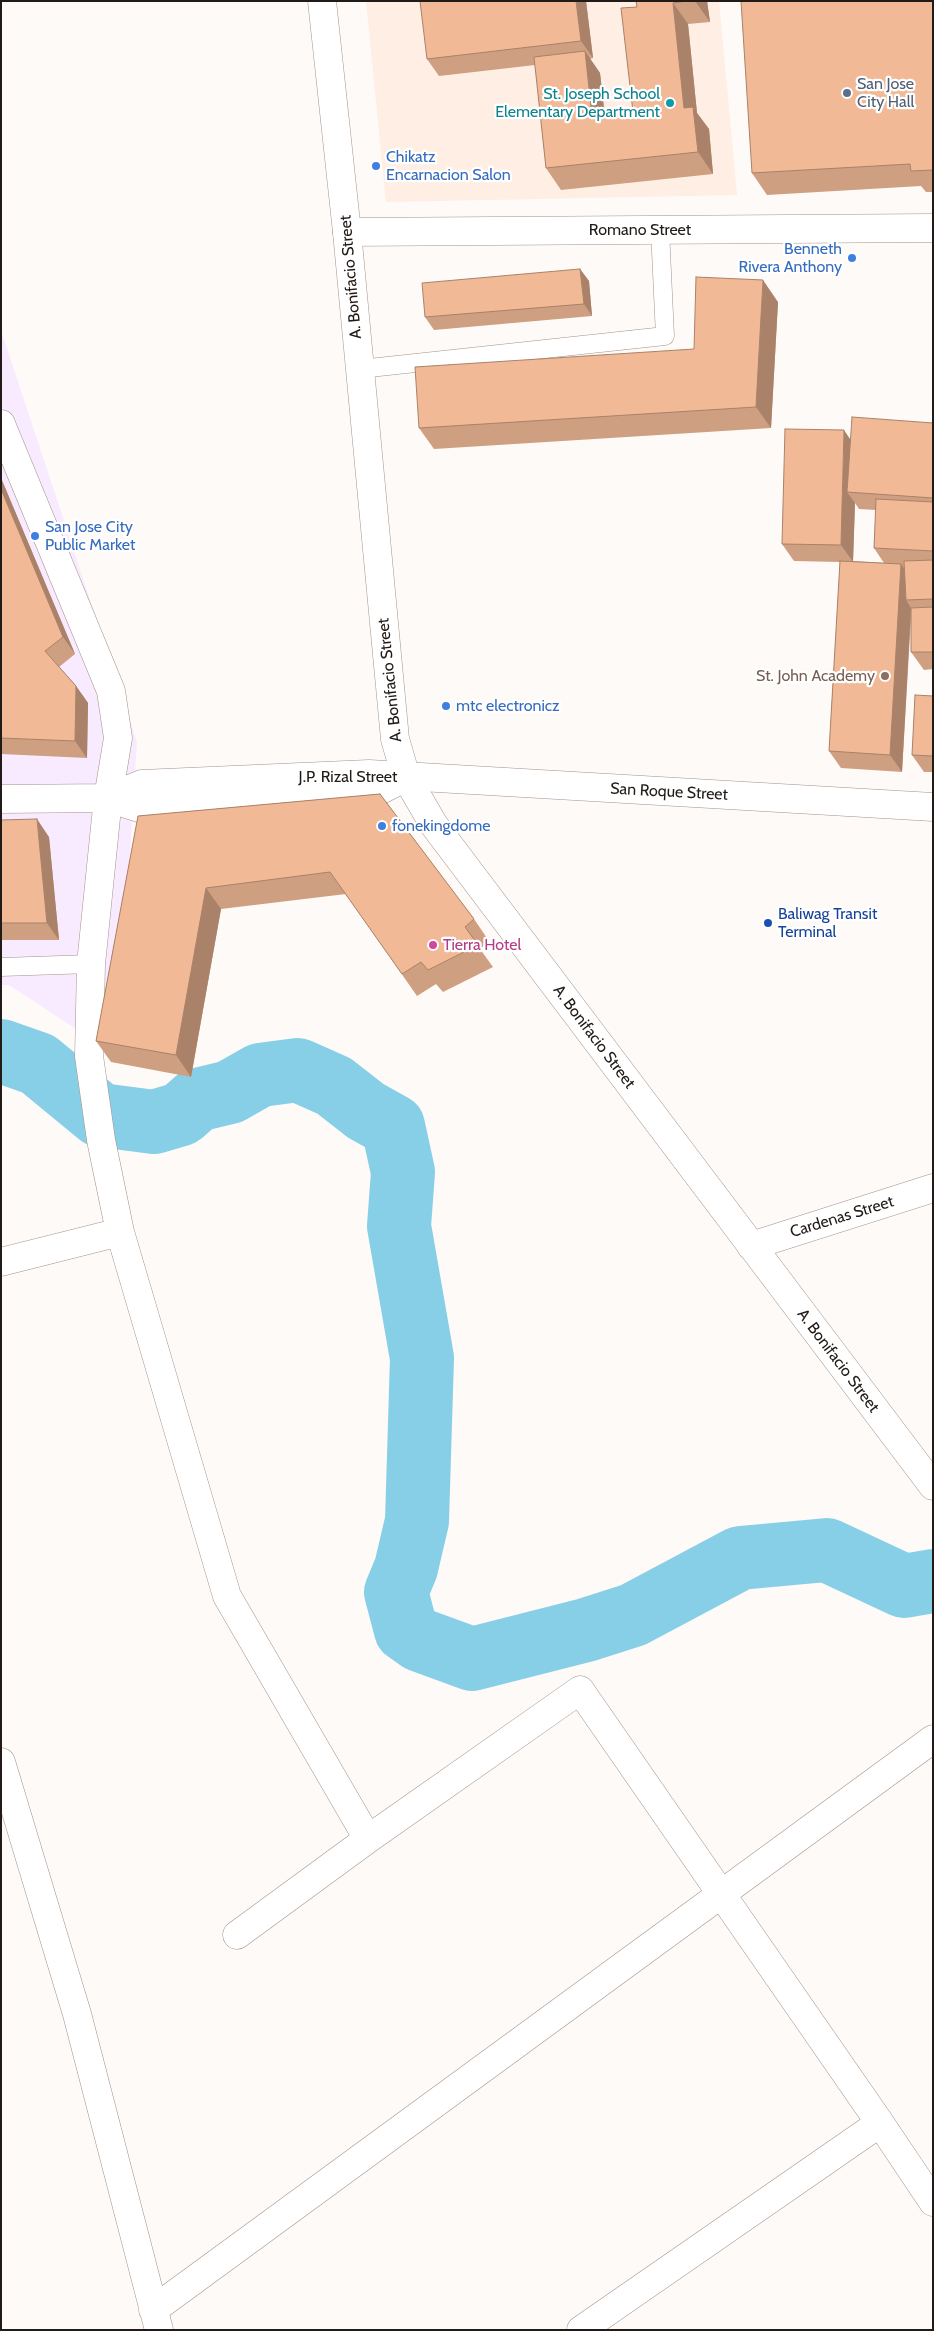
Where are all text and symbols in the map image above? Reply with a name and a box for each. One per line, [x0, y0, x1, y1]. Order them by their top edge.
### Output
place label: San Jose City Hall [857, 74, 914, 112]
place label: St. Joseph School Elementary Department [495, 84, 660, 122]
marker: San Jose City Hall [841, 87, 853, 99]
marker: St. Joseph School Elementary Department [664, 97, 676, 109]
place label: Chikatz Encarnacion Salon [386, 147, 511, 185]
marker: Chikatz Encarnacion Salon [370, 160, 382, 172]
street label: A. Bonifacio Street [336, 214, 366, 340]
street label: Romano Street [589, 220, 691, 240]
place label: Benneth Rivera Anthony [739, 239, 842, 277]
marker: Benneth Rivera Anthony [846, 252, 858, 264]
place label: San Jose City Public Market [45, 517, 135, 555]
marker: San Jose City Public Market [29, 530, 41, 542]
street label: A. Bonifacio Street [374, 617, 406, 743]
place label: St. John Academy [756, 666, 875, 686]
marker: St. John Academy [879, 670, 891, 682]
place label: mtc electronicz [456, 696, 560, 716]
marker: mtc electronicz [440, 700, 452, 712]
street label: J.P. Rizal Street [299, 767, 397, 787]
street label: San Roque Street [610, 779, 728, 805]
place label: fonekingdome [392, 816, 490, 836]
marker: fonekingdome [376, 820, 388, 832]
place label: Baliwag Transit Terminal [778, 904, 877, 942]
marker: Baliwag Transit Terminal [762, 917, 774, 929]
place label: Tierra Hotel [443, 935, 521, 955]
marker: Tierra Hotel [427, 939, 439, 951]
street label: A. Bonifacio Street [549, 981, 639, 1093]
street label: Cardenas Street [788, 1192, 896, 1242]
street label: A. Bonifacio Street [793, 1305, 883, 1417]

